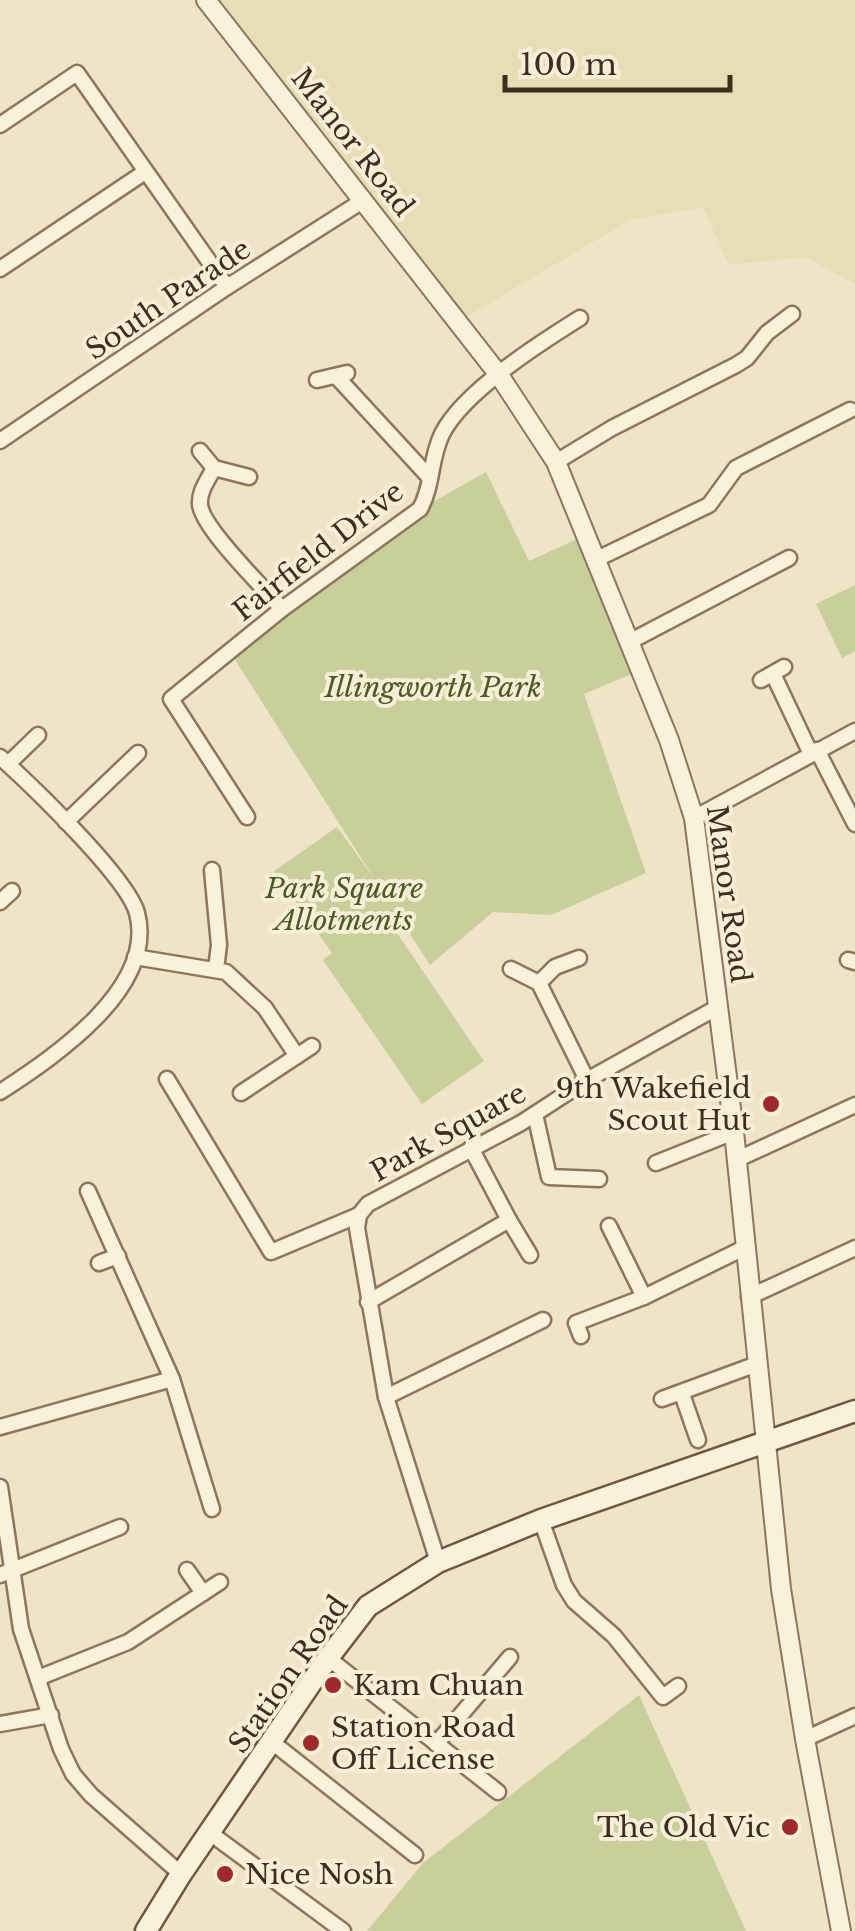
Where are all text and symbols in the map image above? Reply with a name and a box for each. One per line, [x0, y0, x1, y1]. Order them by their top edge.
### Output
scale bar [505, 30, 730, 92]
text: 100 m [520, 46, 617, 83]
street label: Manor Road [284, 61, 421, 224]
street label: South Parade [79, 231, 257, 367]
street label: Fairfield Drive [226, 474, 410, 629]
park label: Illingworth Park [323, 670, 542, 705]
street label: Manor Road [699, 803, 758, 985]
park label: Park Square Allotments [264, 871, 423, 938]
place label: 9th Wakefield Scout Hut [556, 1071, 751, 1138]
street label: Park Square [364, 1075, 532, 1190]
marker: 9th Wakefield Scout Hut [760, 1093, 782, 1115]
street label: Station Road [221, 1589, 356, 1760]
place label: Kam Chuan [353, 1668, 524, 1703]
marker: Kam Chuan [322, 1674, 344, 1696]
place label: Station Road Off License [331, 1710, 515, 1777]
marker: Station Road Off License [300, 1732, 322, 1754]
place label: The Old Vic [597, 1810, 770, 1845]
marker: The Old Vic [779, 1816, 801, 1838]
place label: Nice Nosh [245, 1857, 393, 1892]
marker: Nice Nosh [214, 1863, 236, 1885]

